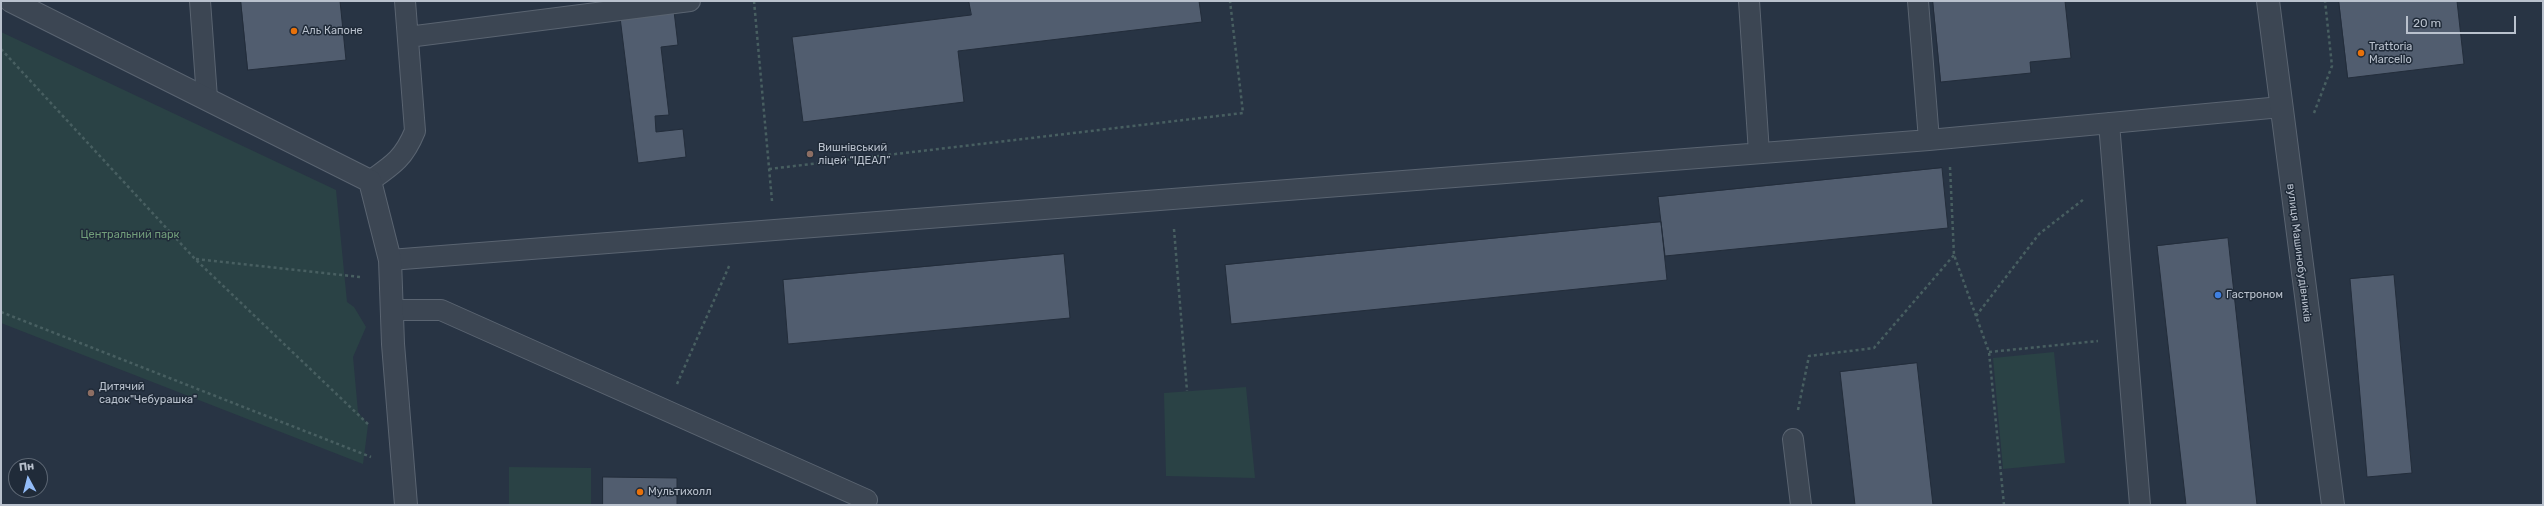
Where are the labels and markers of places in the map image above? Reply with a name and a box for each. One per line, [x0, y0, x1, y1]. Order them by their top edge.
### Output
place label: Аль Капоне [302, 24, 363, 38]
marker: Аль Капоне [289, 26, 299, 36]
place label: Trattoria Marcello [2369, 40, 2412, 66]
marker: Trattoria Marcello [2356, 48, 2366, 58]
place label: Вишнівський ліцей “ІДЕАЛ” [818, 141, 891, 167]
marker: Вишнівський ліцей “ІДЕАЛ” [805, 149, 815, 159]
place label: Гастроном [2226, 288, 2283, 302]
marker: Гастроном [2213, 290, 2223, 300]
place label: Дитячий садок"Чебурашка" [99, 380, 197, 406]
marker: Дитячий садок"Чебурашка" [86, 388, 96, 398]
place label: Мультихолл [648, 485, 712, 499]
marker: Мультихолл [635, 487, 645, 497]

